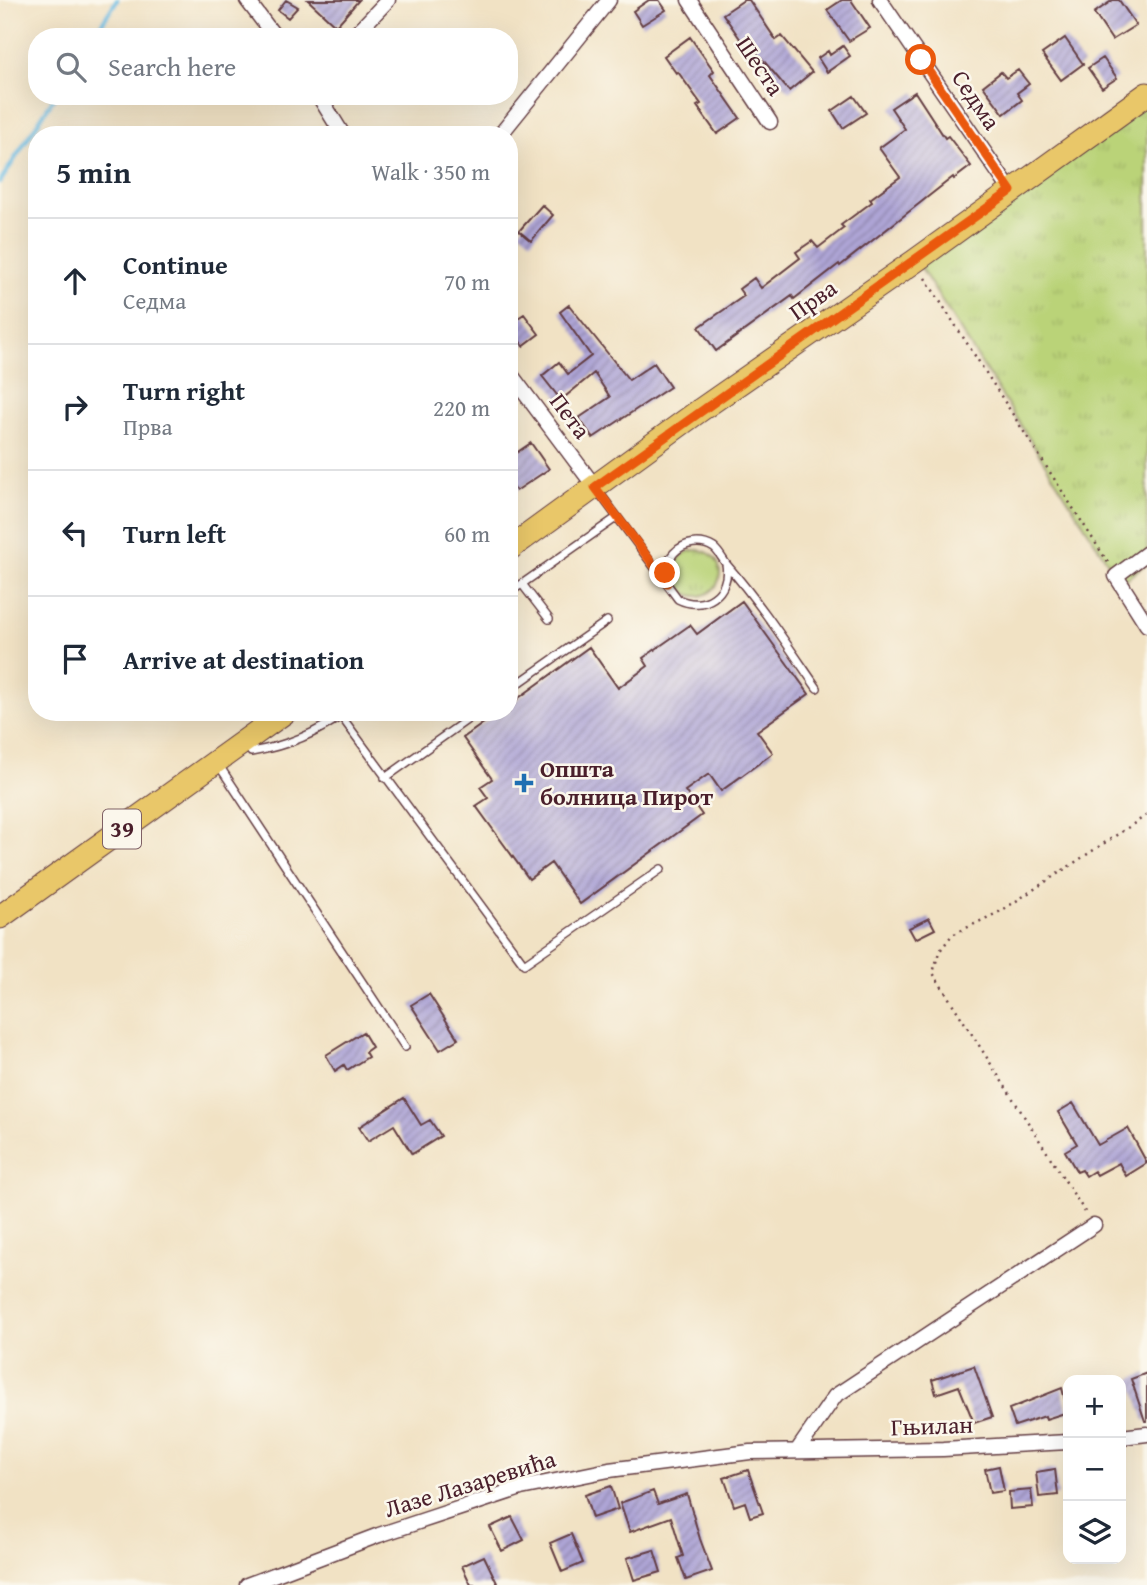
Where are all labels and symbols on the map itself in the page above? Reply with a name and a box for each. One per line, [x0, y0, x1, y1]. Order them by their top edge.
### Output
street label: Шеста [728, 29, 793, 103]
route start [905, 44, 936, 75]
street label: Седма [943, 63, 1010, 137]
street label: Прва [782, 270, 844, 329]
street label: Пета [541, 385, 600, 447]
route end [649, 557, 680, 588]
place label: Општа болница Пирот [540, 751, 713, 814]
marker: Општа болница Пирот [514, 773, 534, 793]
road number: 39 [103, 810, 141, 848]
street label: Гњилан [890, 1407, 974, 1444]
street label: Лазе Лазаревића [380, 1441, 560, 1526]

